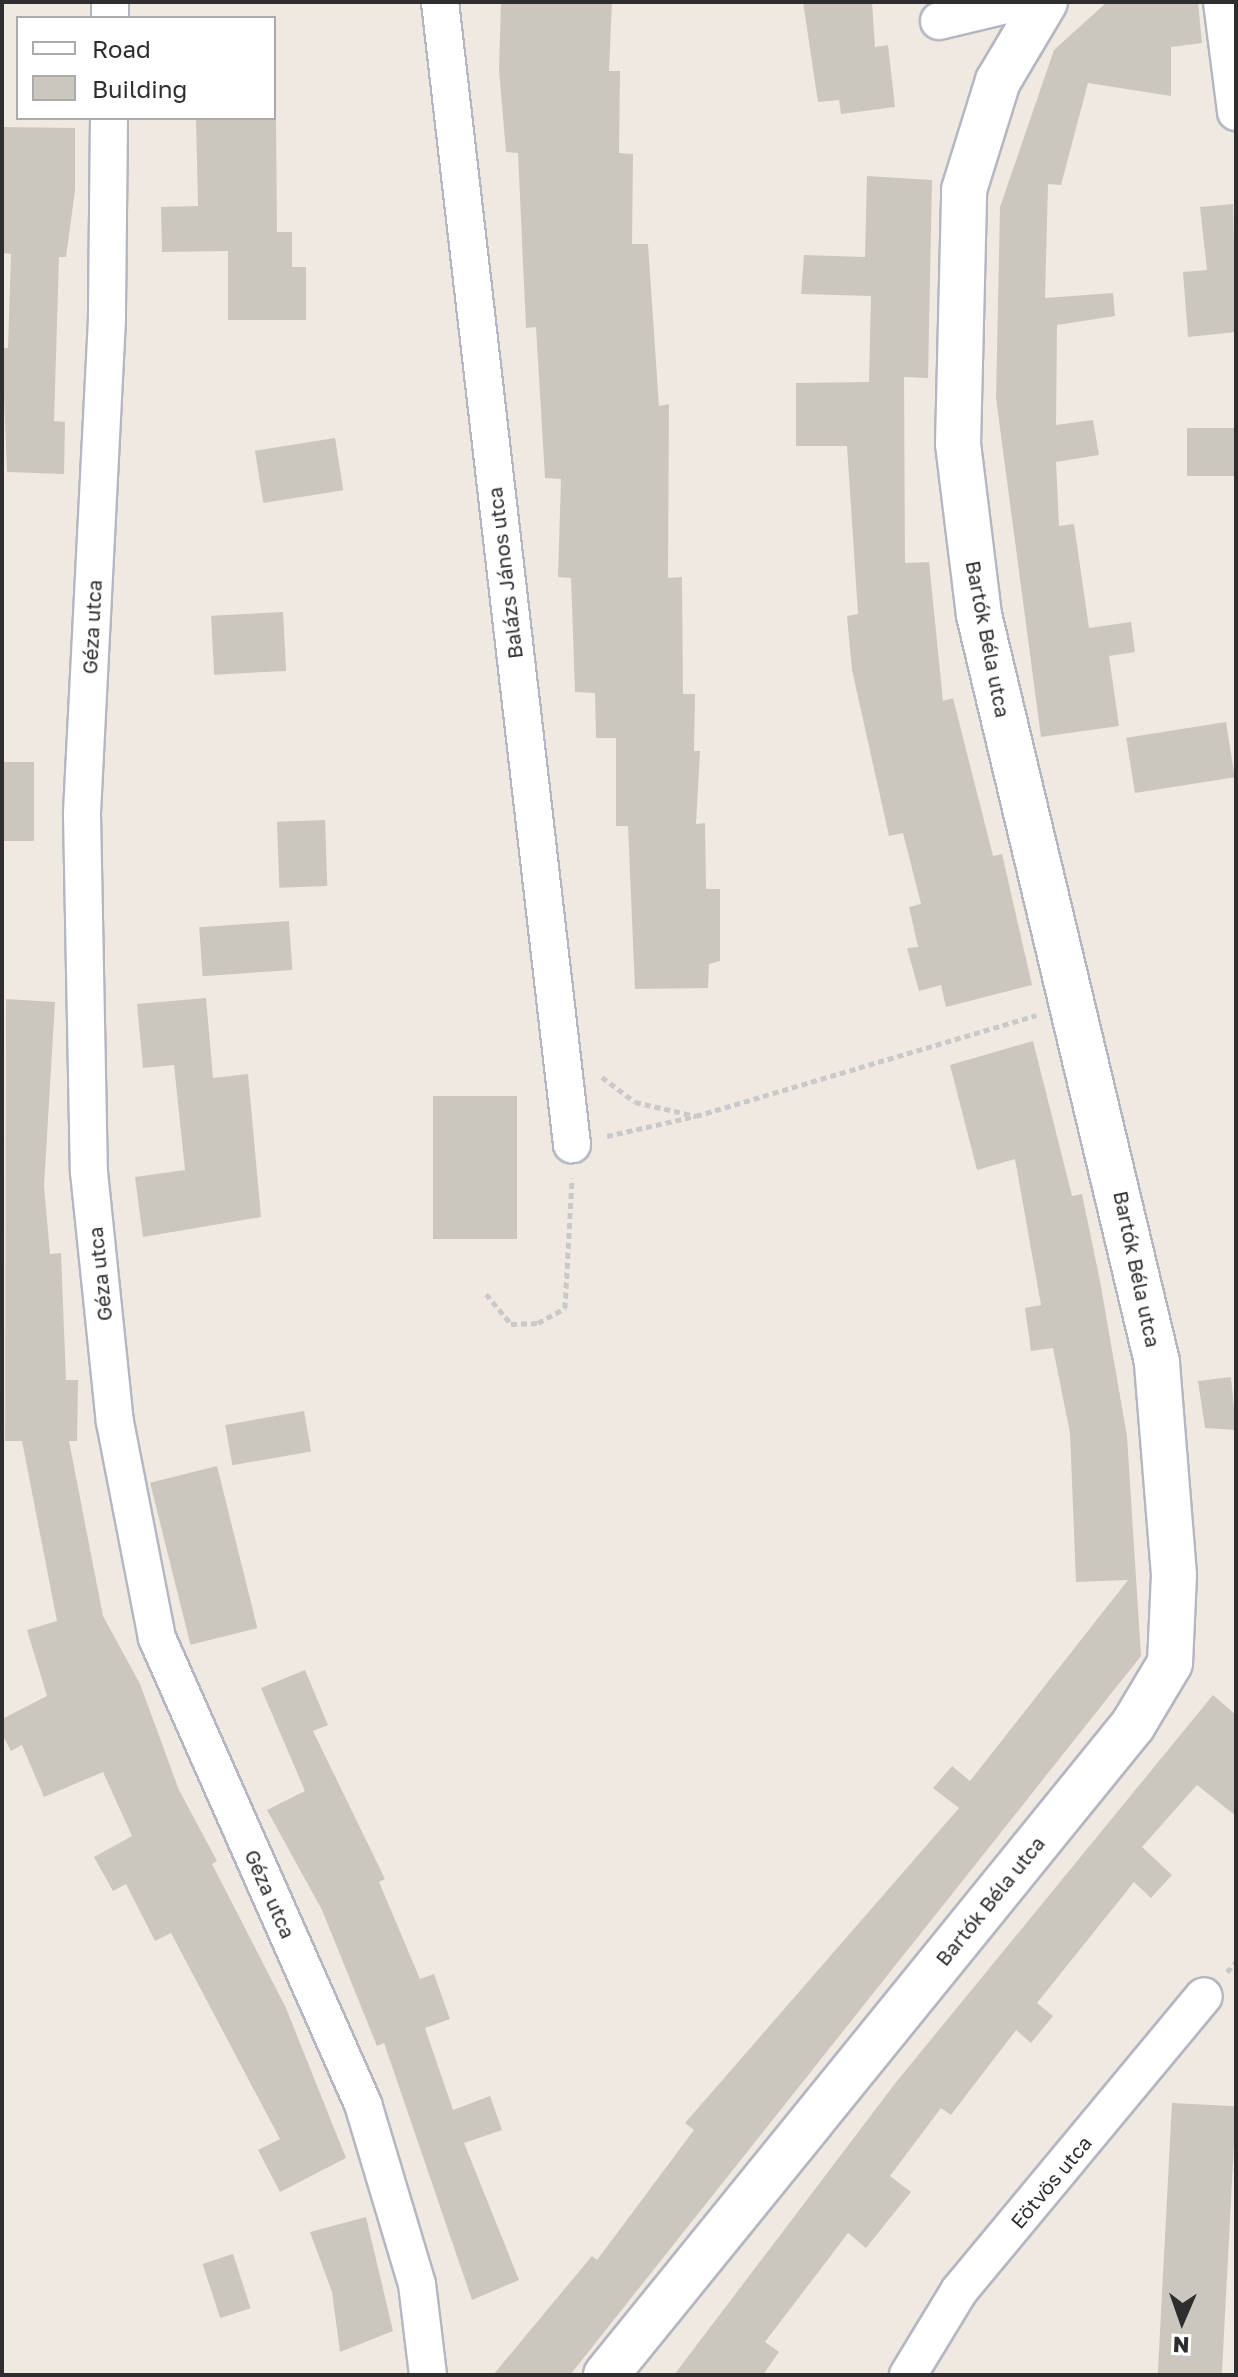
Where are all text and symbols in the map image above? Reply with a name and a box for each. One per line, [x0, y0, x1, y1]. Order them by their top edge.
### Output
legend [16, 16, 276, 120]
text: Road [92, 34, 151, 63]
text: Building [92, 74, 187, 103]
street label: Balázs János utca [483, 486, 527, 660]
street label: Bartók Béla utca [961, 559, 1015, 719]
street label: Géza utca [78, 579, 106, 675]
street label: Bartók Béla utca [1109, 1189, 1165, 1349]
street label: Géza utca [83, 1226, 117, 1322]
street label: Bartók Béla utca [931, 1832, 1049, 1970]
street label: Géza utca [240, 1846, 300, 1942]
street label: Eötvös utca [1005, 2131, 1097, 2233]
north arrow [1142, 2281, 1222, 2361]
text: N [1172, 2332, 1190, 2359]

